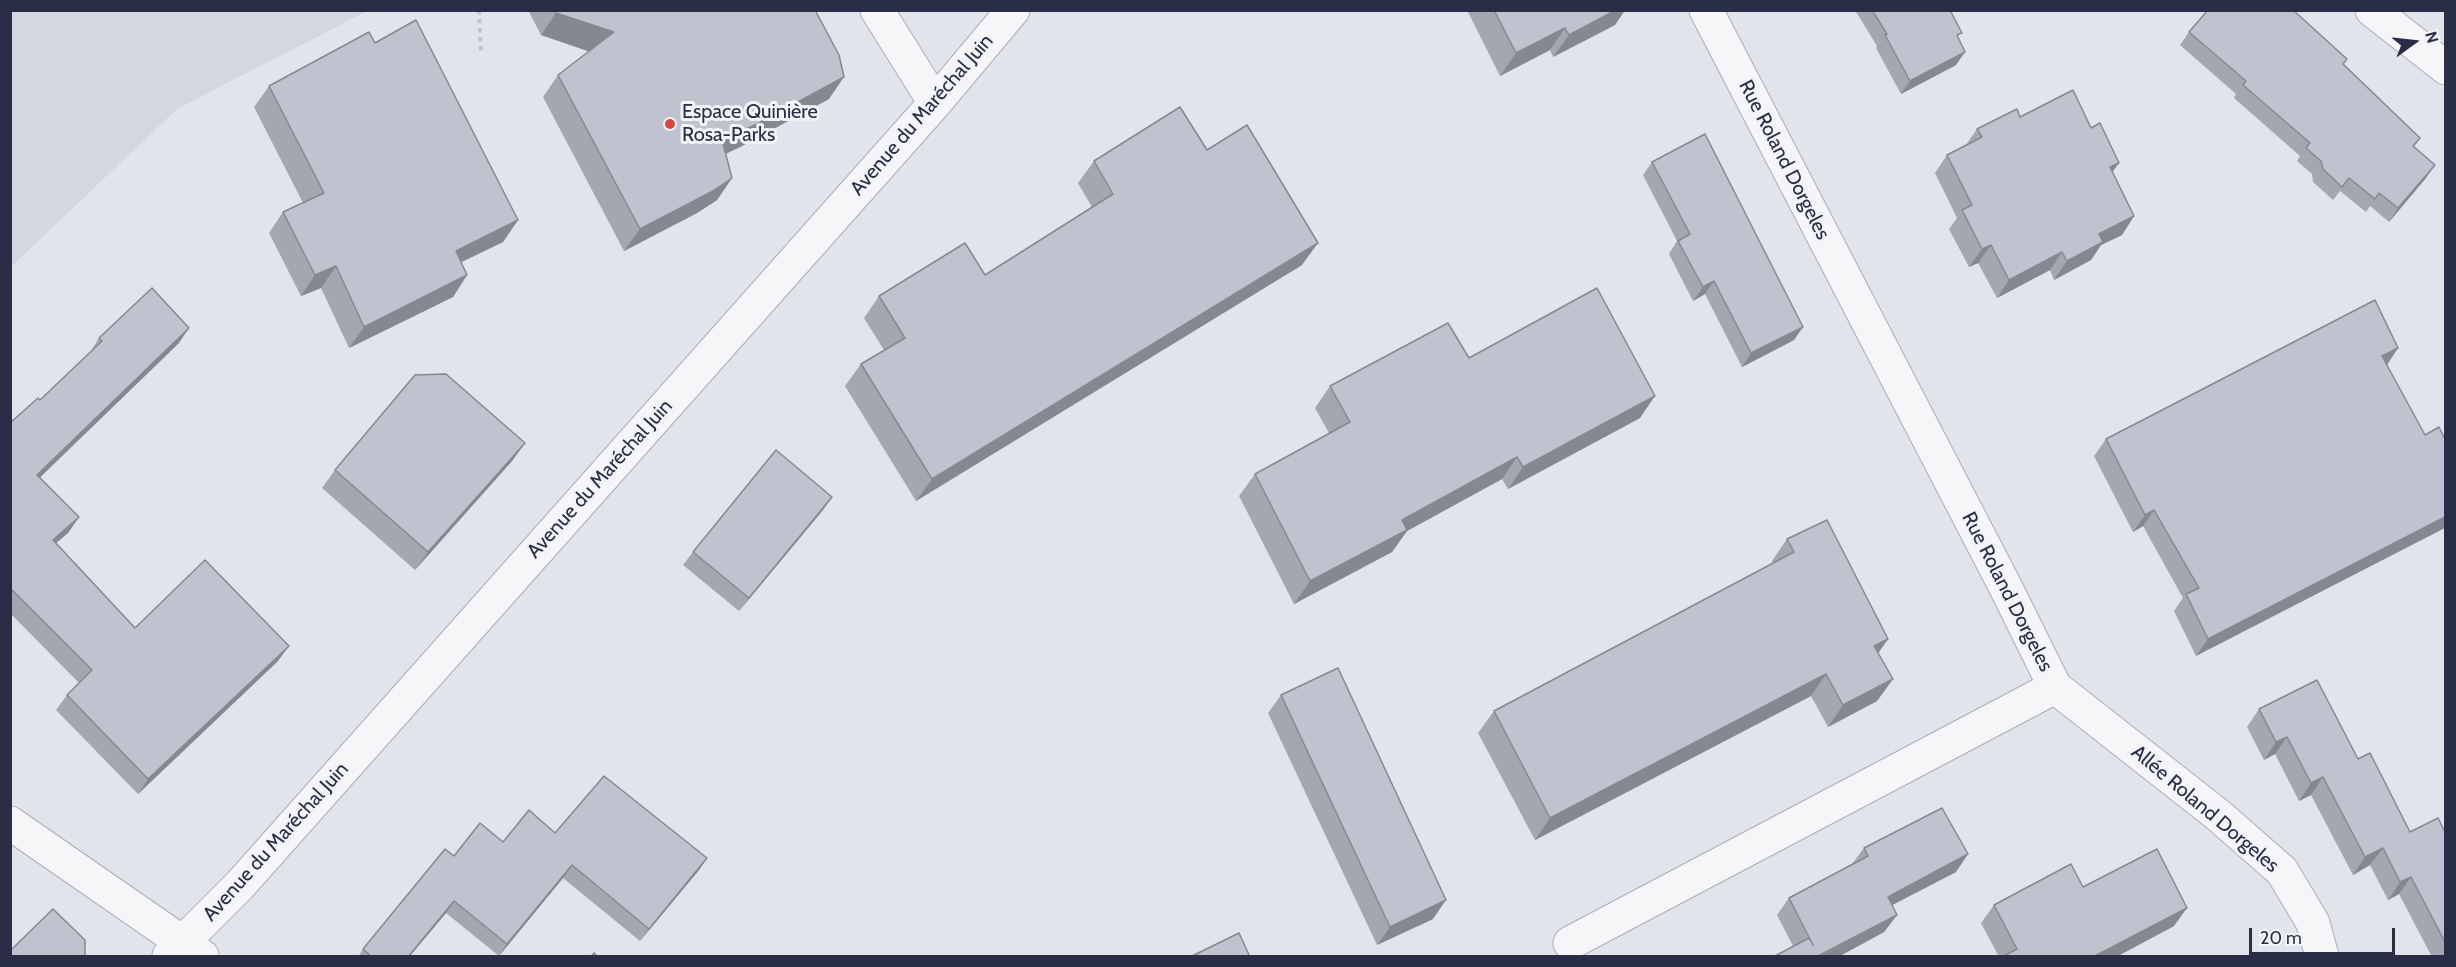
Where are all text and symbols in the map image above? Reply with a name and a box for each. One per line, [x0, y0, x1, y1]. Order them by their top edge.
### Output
north arrow [2384, 12, 2444, 72]
text: N [2421, 29, 2443, 45]
street label: Avenue du Maréchal Juin [846, 30, 998, 200]
street label: Rue Roland Dorgeles [1733, 76, 1835, 244]
place label: Espace Quinière Rosa-Parks [682, 100, 818, 147]
marker: Espace Quinière Rosa-Parks [663, 117, 677, 131]
street label: Avenue du Maréchal Juin [522, 395, 678, 563]
street label: Rue Roland Dorgeles [1956, 508, 2058, 676]
street label: Allée Roland Dorgeles [2126, 740, 2284, 878]
street label: Avenue du Maréchal Juin [198, 758, 354, 926]
scale bar [2252, 916, 2398, 954]
text: 20 m [2260, 927, 2302, 949]

